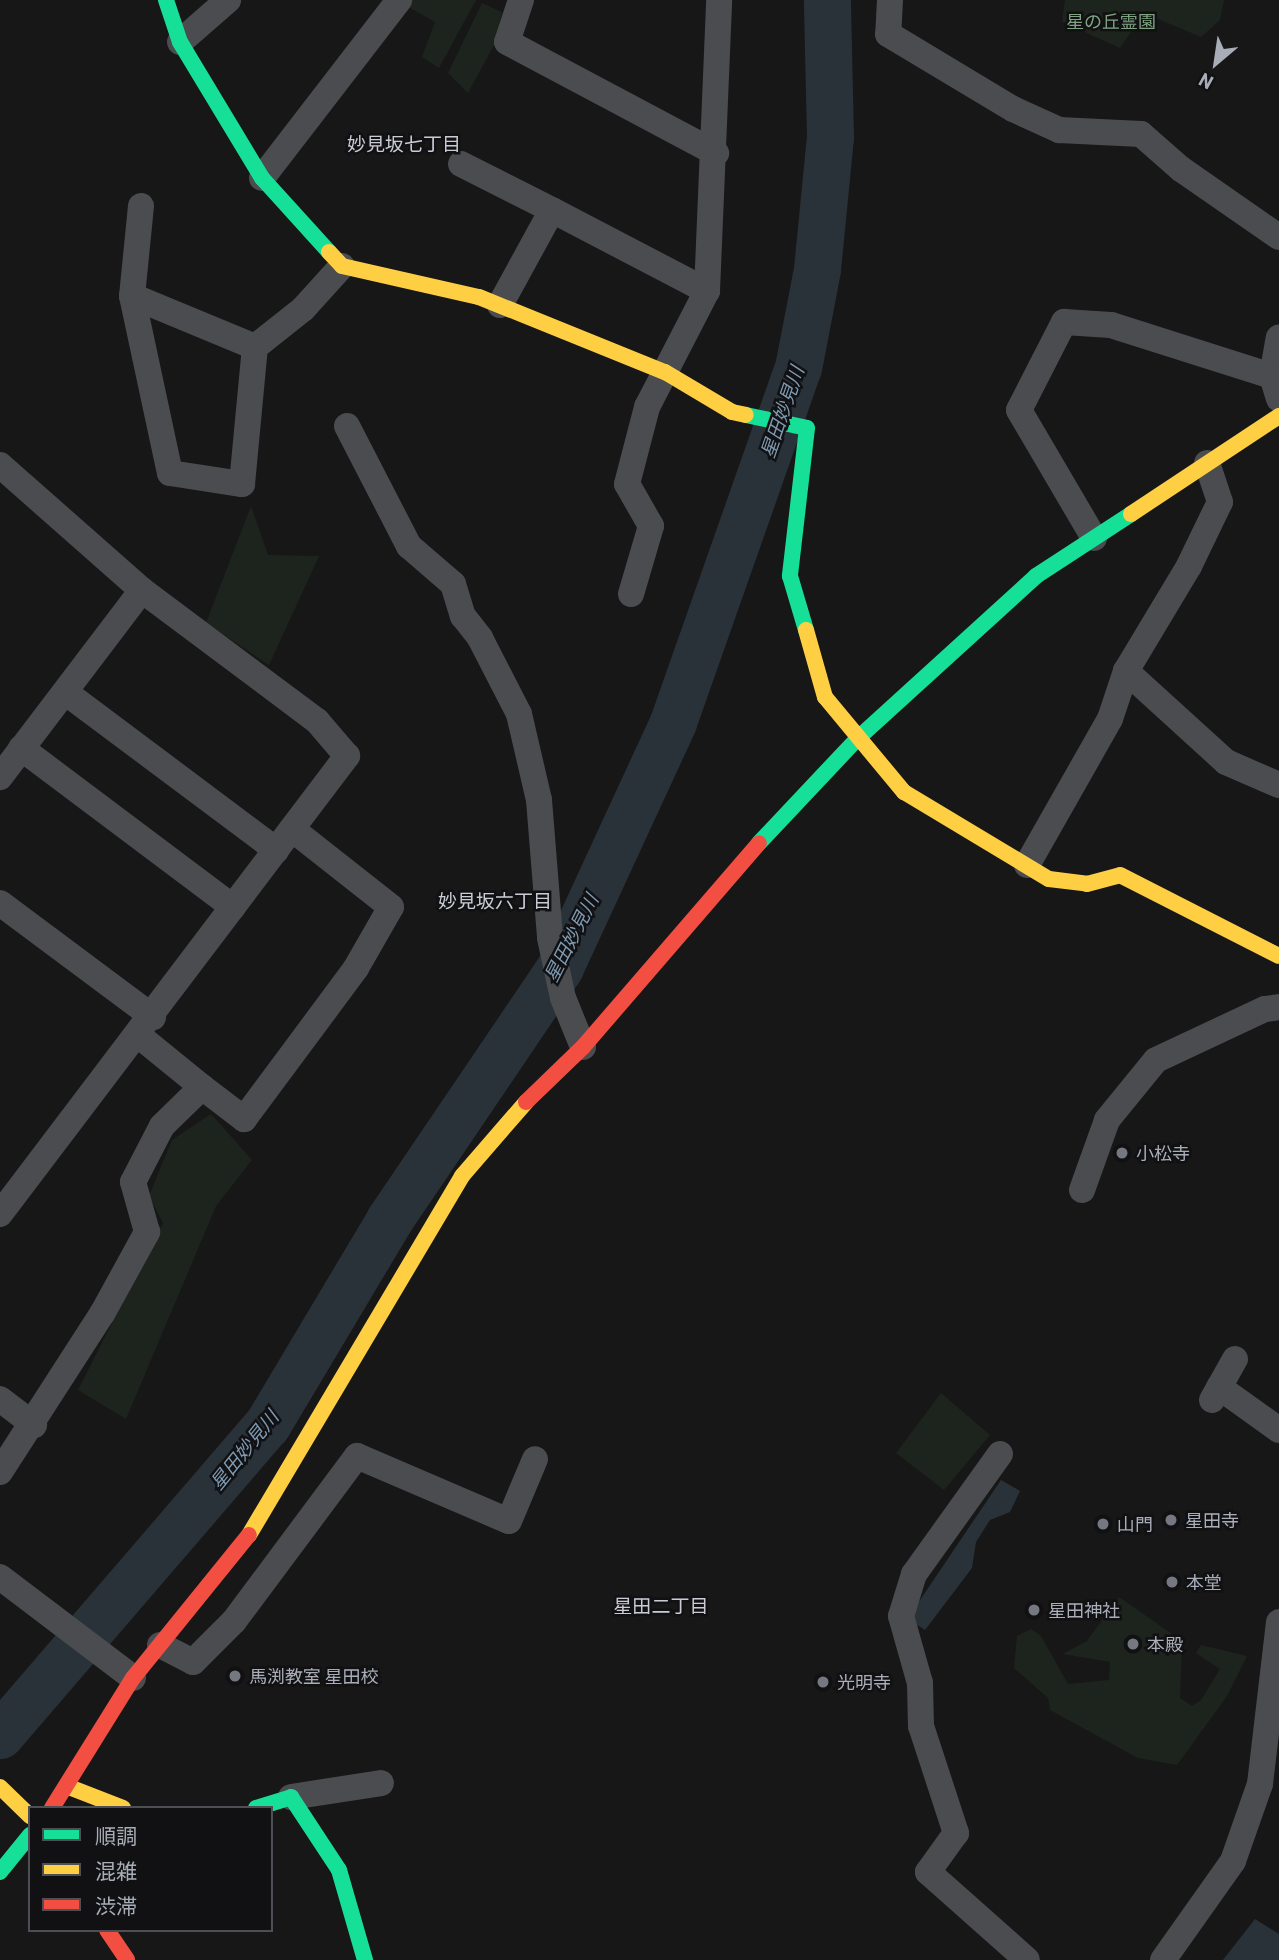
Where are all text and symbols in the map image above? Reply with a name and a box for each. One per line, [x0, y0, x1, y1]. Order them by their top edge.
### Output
park label: 星の丘霊園 [1066, 10, 1156, 32]
north arrow [1181, 28, 1251, 98]
text: N [1194, 69, 1217, 95]
district label: 妙見坂七丁目 [347, 133, 461, 155]
water label: 星田妙見川 [756, 363, 808, 461]
district label: 妙見坂六丁目 [438, 890, 552, 912]
water label: 星田妙見川 [539, 891, 603, 985]
place label: 小松寺 [1136, 1142, 1190, 1164]
marker: 小松寺 [1114, 1145, 1130, 1161]
water label: 星田妙見川 [205, 1406, 283, 1494]
place label: 星田寺 [1185, 1509, 1239, 1531]
marker: 星田寺 [1163, 1512, 1179, 1528]
place label: 山門 [1117, 1513, 1153, 1535]
marker: 山門 [1095, 1516, 1111, 1532]
place label: 本堂 [1186, 1571, 1222, 1593]
marker: 本堂 [1164, 1574, 1180, 1590]
district label: 星田二丁目 [614, 1595, 708, 1617]
place label: 星田神社 [1048, 1599, 1120, 1621]
marker: 星田神社 [1026, 1602, 1042, 1618]
place label: 本殿 [1147, 1633, 1183, 1655]
marker: 本殿 [1125, 1636, 1141, 1652]
place label: 馬渕教室 星田校 [249, 1665, 379, 1687]
marker: 馬渕教室 星田校 [227, 1668, 243, 1684]
place label: 光明寺 [837, 1671, 891, 1693]
marker: 光明寺 [815, 1674, 831, 1690]
legend [28, 1806, 273, 1932]
text: 順調 [95, 1823, 137, 1848]
text: 混雑 [95, 1858, 137, 1883]
text: 渋滞 [95, 1893, 137, 1918]

